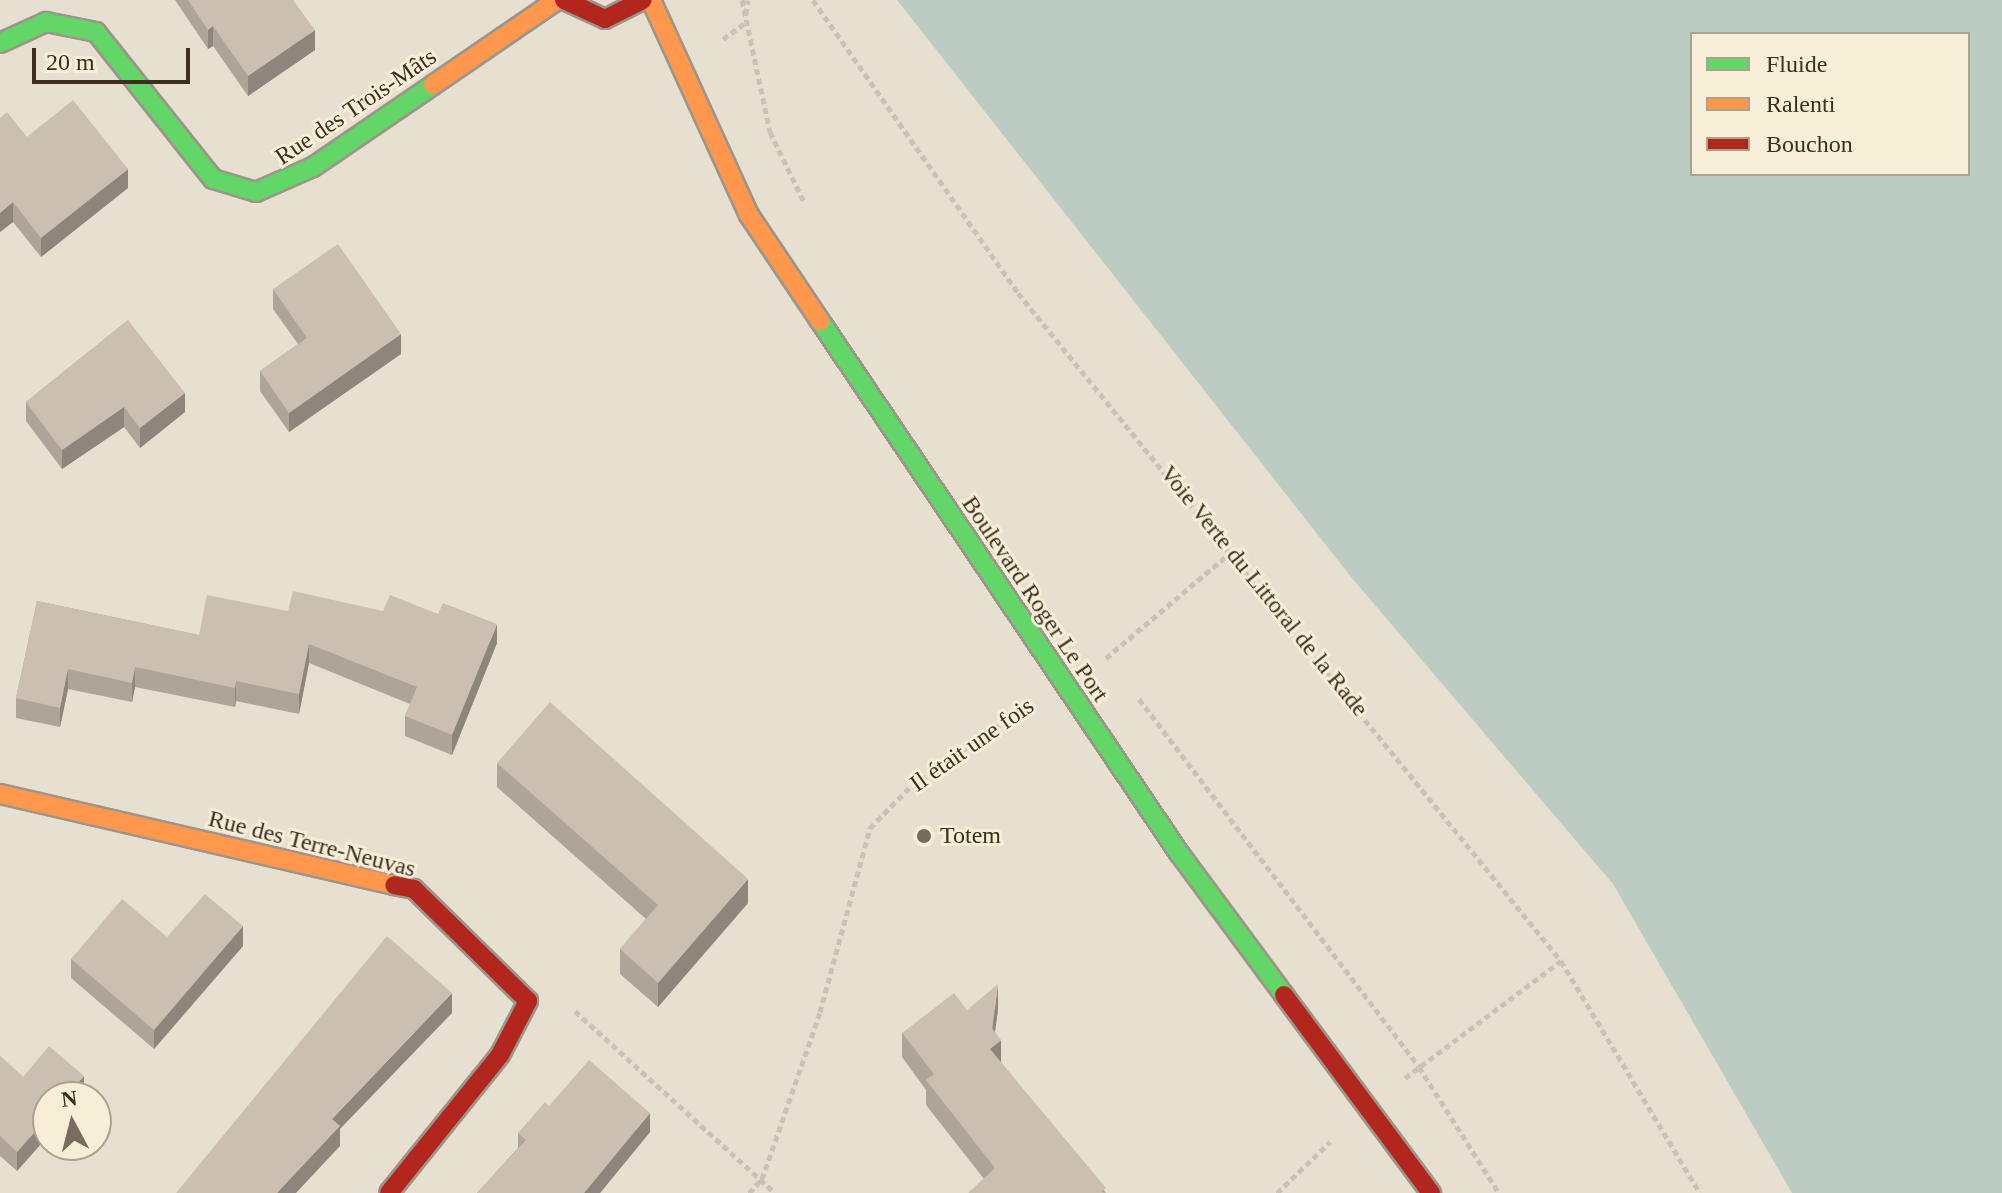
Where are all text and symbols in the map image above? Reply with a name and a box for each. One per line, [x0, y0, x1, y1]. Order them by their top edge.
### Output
scale bar [36, 32, 194, 82]
legend [1690, 32, 1970, 176]
street label: Rue des Trois-Mâts [270, 42, 442, 172]
text: 20 m [46, 49, 95, 75]
text: Fluide [1766, 51, 1827, 77]
text: Ralenti [1766, 91, 1835, 117]
text: Bouchon [1766, 131, 1853, 157]
street label: Voie Verte du Littoral de la Rade [1154, 459, 1374, 723]
street label: Boulevard Roger Le Port [955, 491, 1115, 707]
street label: Il était une fois [905, 692, 1039, 798]
street label: Rue des Terre-Neuvas [205, 804, 419, 884]
place label: Totem [940, 822, 1001, 850]
marker: Totem [915, 827, 933, 845]
north arrow [32, 1081, 112, 1161]
text: N [60, 1085, 79, 1112]

